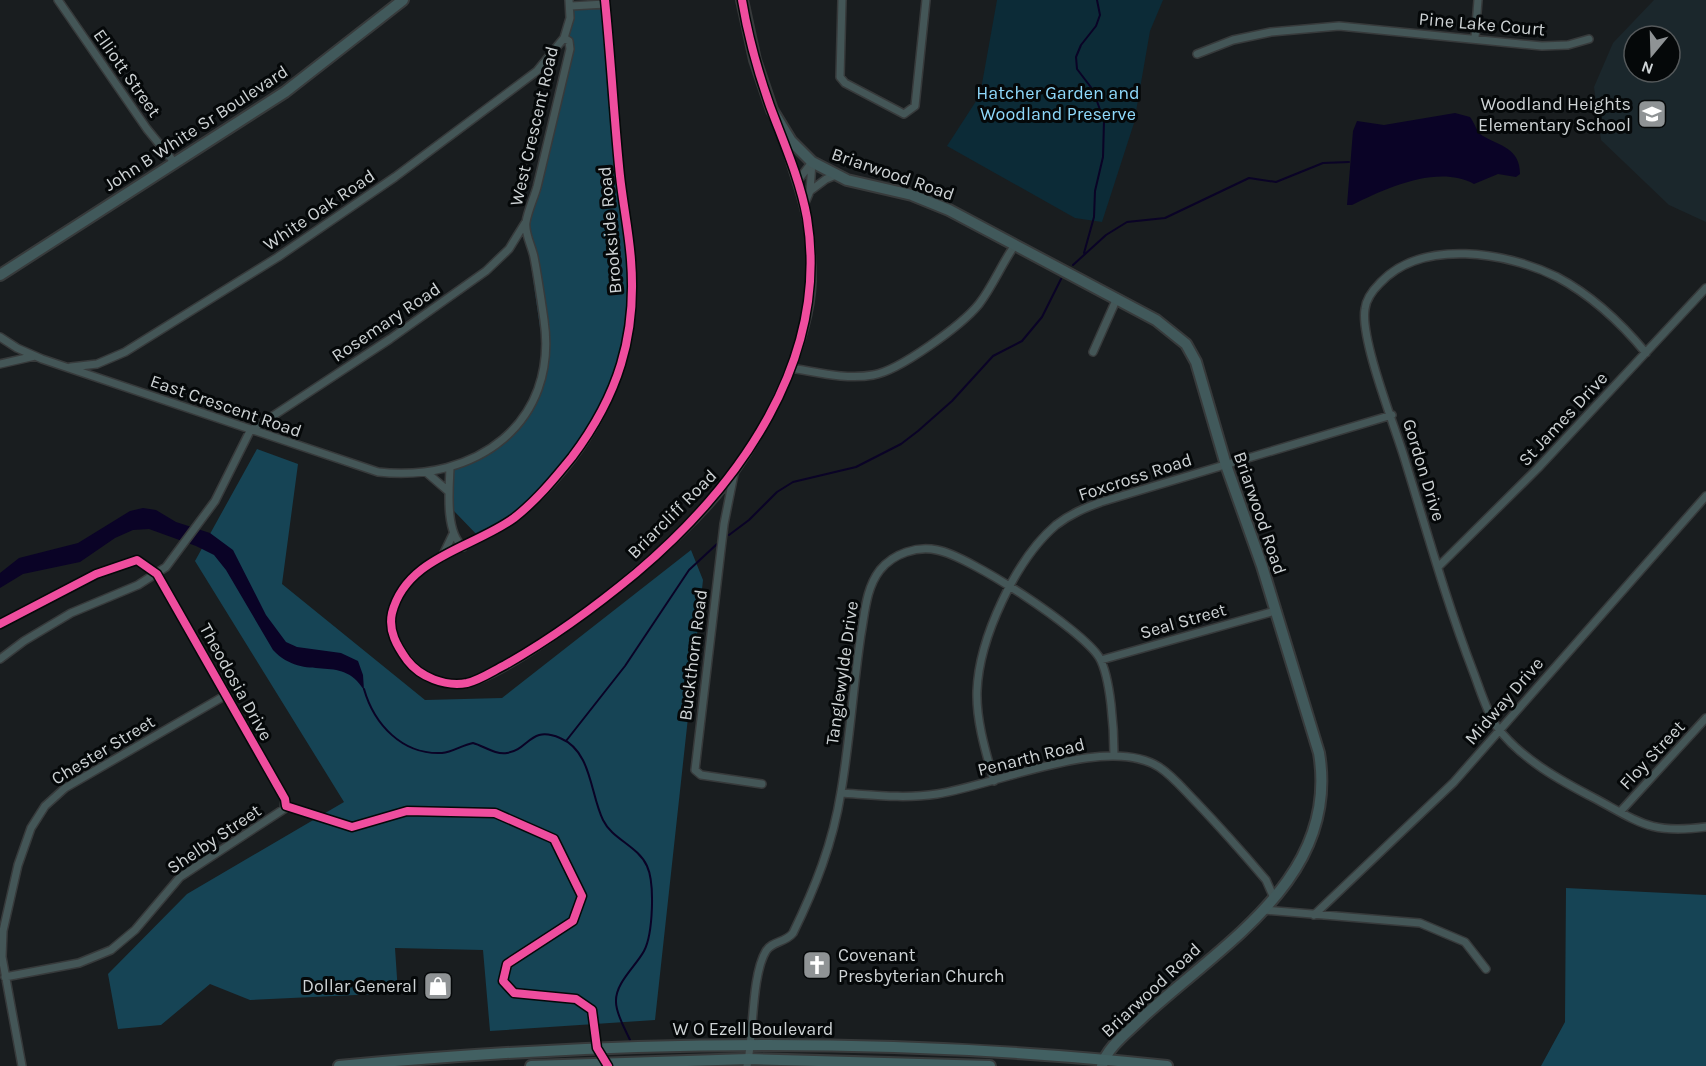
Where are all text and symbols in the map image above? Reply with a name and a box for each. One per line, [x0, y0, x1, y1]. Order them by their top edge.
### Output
street label: Pine Lake Court [1418, 8, 1546, 41]
north arrow [1622, 24, 1682, 84]
street label: Elliott Street [89, 25, 166, 122]
street label: West Crescent Road [505, 44, 563, 208]
text: N [1639, 57, 1656, 79]
street label: John B White Sr Boulevard [100, 60, 292, 196]
park label: Hatcher Garden and Woodland Preserve [976, 82, 1140, 125]
place label: Woodland Heights Elementary School [1478, 93, 1631, 136]
school or university icon: Woodland Heights Elementary School [1636, 98, 1668, 130]
street label: Briarwood Road [829, 143, 957, 205]
street label: White Oak Road [259, 165, 379, 255]
street label: Brookside Road [593, 165, 627, 295]
street label: Rosemary Road [327, 277, 445, 367]
street label: St James Drive [1514, 367, 1612, 471]
street label: East Crescent Road [147, 370, 305, 442]
street label: Gordon Drive [1398, 416, 1450, 524]
street label: Foxcross Road [1075, 448, 1195, 506]
street label: Briarwood Road [1229, 449, 1291, 577]
street label: Briarcliff Road [623, 465, 721, 563]
street label: Buckthorn Road [674, 588, 712, 722]
street label: Seal Street [1137, 598, 1229, 644]
street label: Tanglewylde Drive [821, 600, 863, 746]
street label: Theodosia Drive [195, 620, 277, 744]
street label: Midway Drive [1460, 653, 1548, 749]
street label: Chester Street [47, 710, 159, 790]
street label: Floy Street [1615, 716, 1690, 794]
street label: Penarth Road [975, 733, 1087, 781]
street label: Shelby Street [163, 799, 265, 879]
street label: Briarwood Road [1096, 938, 1206, 1042]
place label: Covenant Presbyterian Church [838, 944, 1005, 987]
church icon: Covenant Presbyterian Church [801, 949, 833, 981]
shop icon: Dollar General [422, 970, 454, 1002]
place label: Dollar General [302, 975, 417, 997]
street label: W O Ezell Boulevard [673, 1018, 833, 1040]

